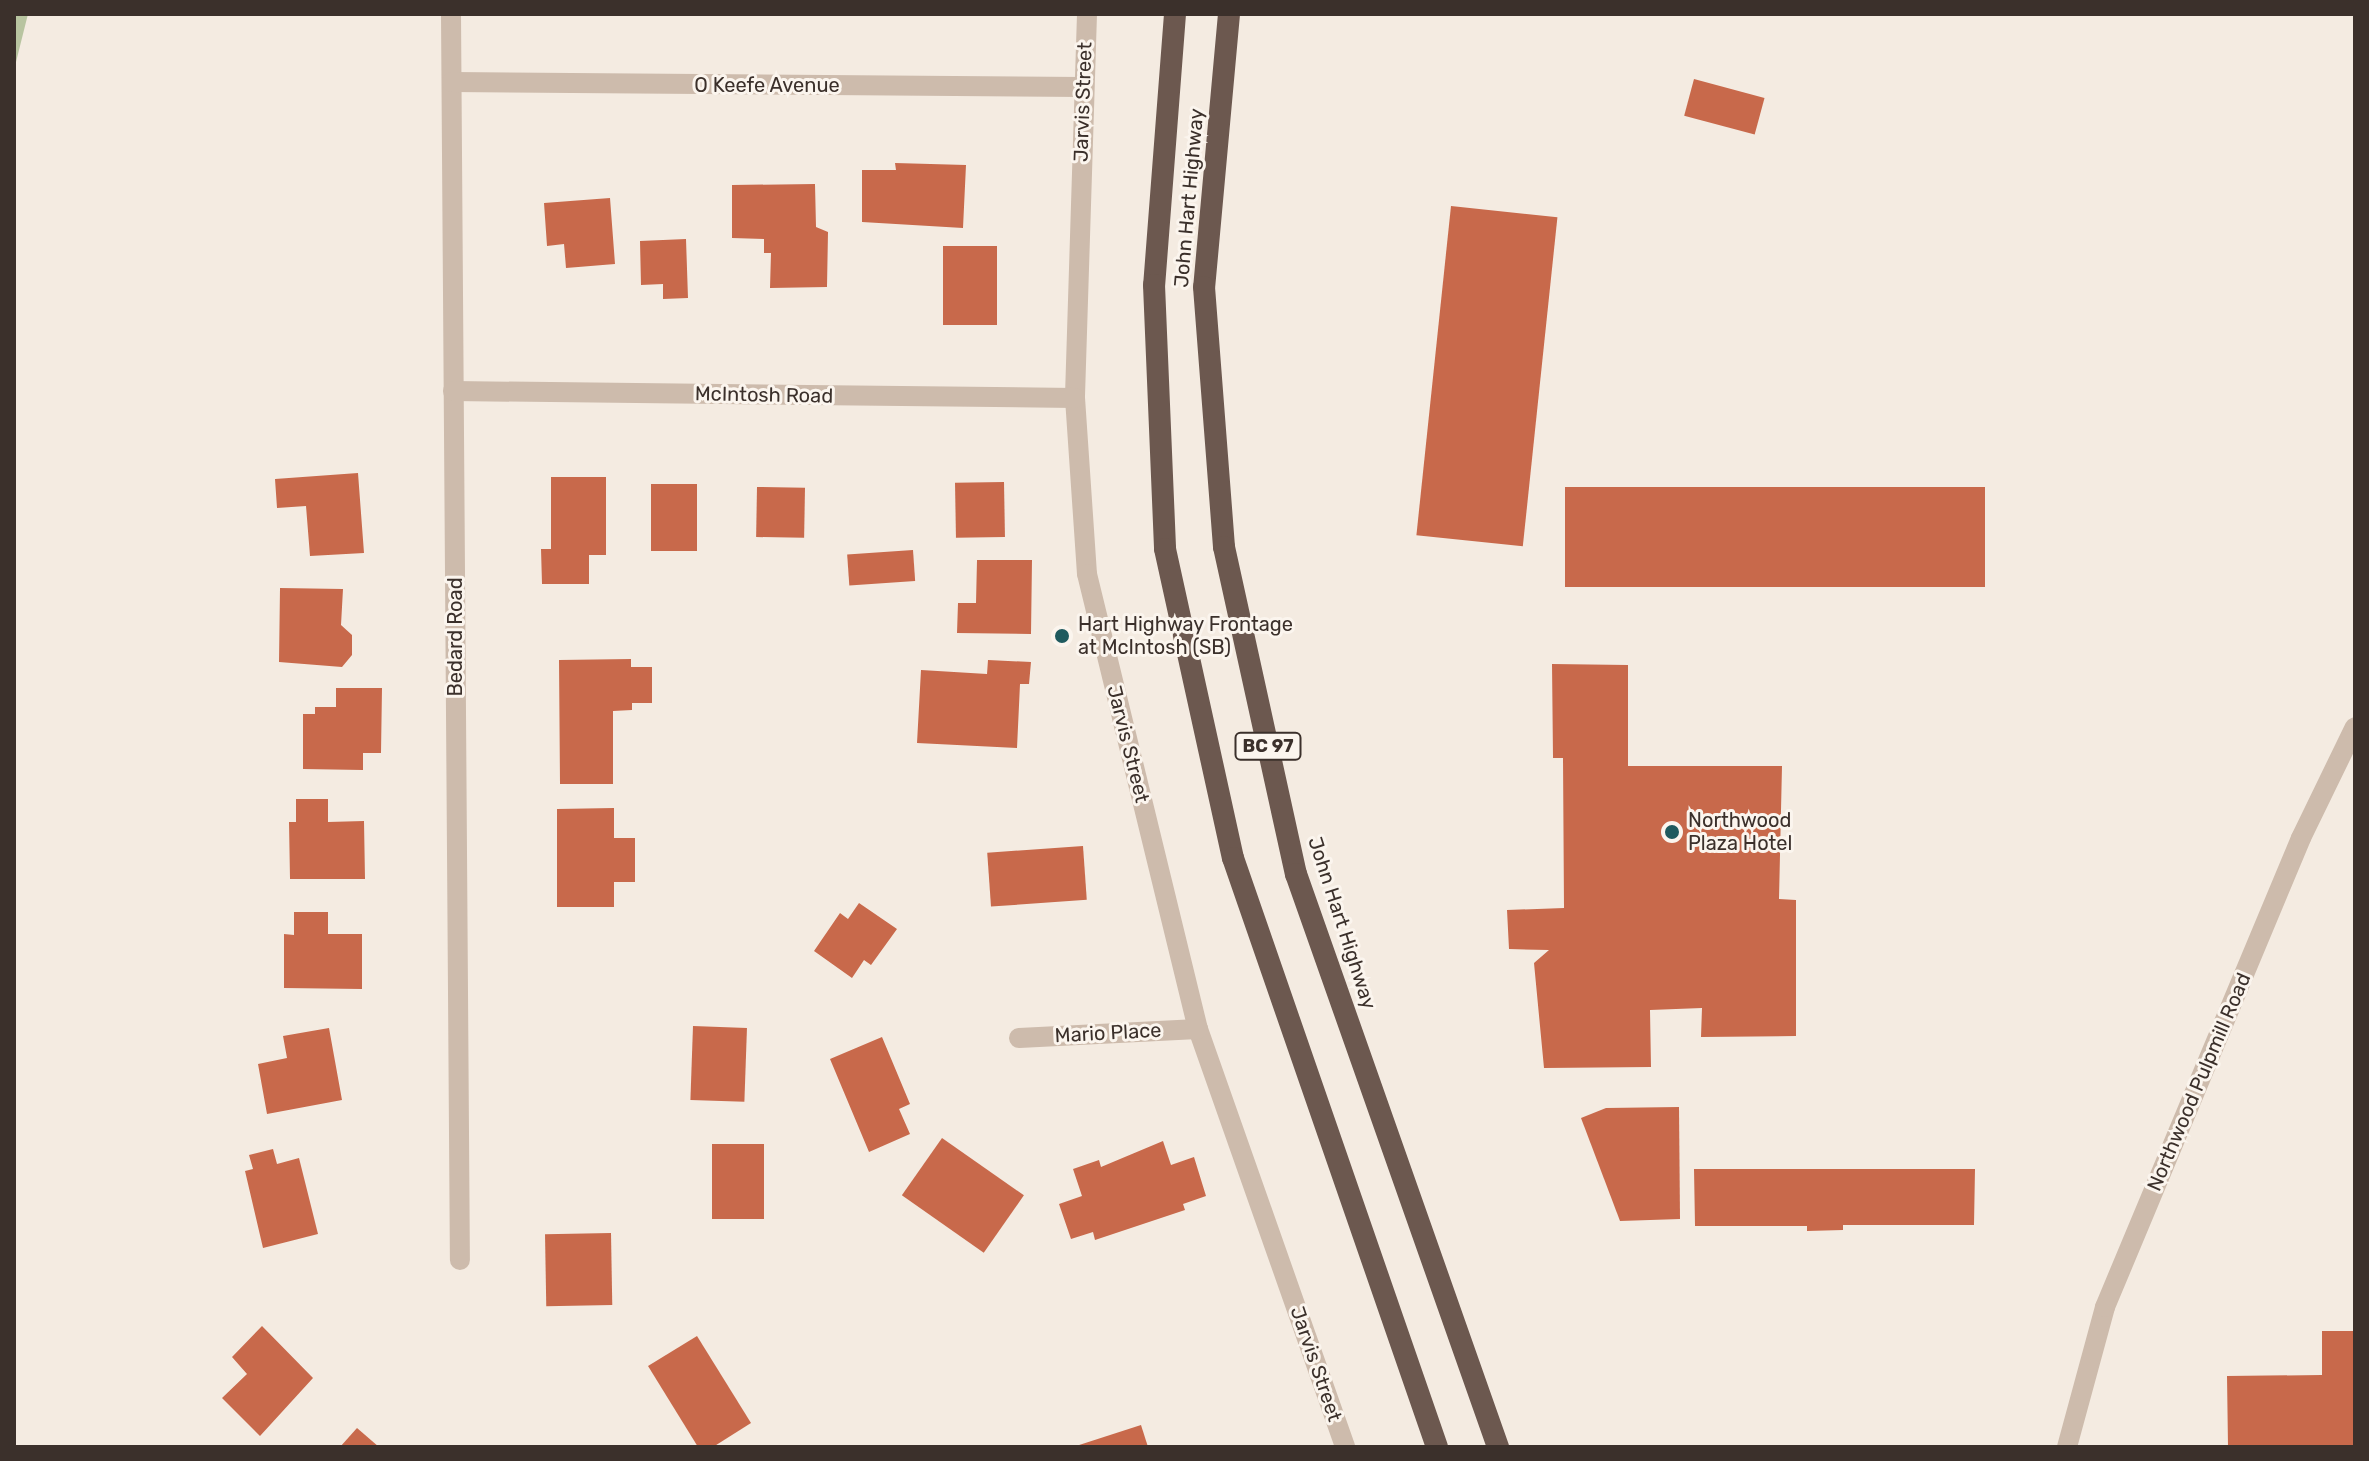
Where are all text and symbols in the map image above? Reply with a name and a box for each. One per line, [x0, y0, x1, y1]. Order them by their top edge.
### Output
street label: Jarvis Street [1069, 42, 1097, 162]
street label: O Keefe Avenue [694, 73, 840, 97]
street label: John Hart Highway [1169, 107, 1209, 289]
street label: McIntosh Road [695, 382, 833, 408]
street label: Bedard Road [443, 577, 467, 697]
place label: Hart Highway Frontage at McIntosh (SB) [1078, 612, 1293, 659]
marker: Hart Highway Frontage at McIntosh (SB) [1053, 627, 1071, 645]
street label: Jarvis Street [1102, 683, 1154, 805]
road number: BC 97 [1234, 732, 1302, 760]
place label: Northwood Plaza Hotel [1688, 808, 1792, 855]
marker: Northwood Plaza Hotel [1663, 823, 1681, 841]
street label: John Hart Highway [1303, 834, 1381, 1012]
street label: Northwood Pulpmill Road [2142, 969, 2256, 1195]
street label: Mario Place [1054, 1018, 1162, 1048]
street label: Jarvis Street [1285, 1303, 1347, 1425]

